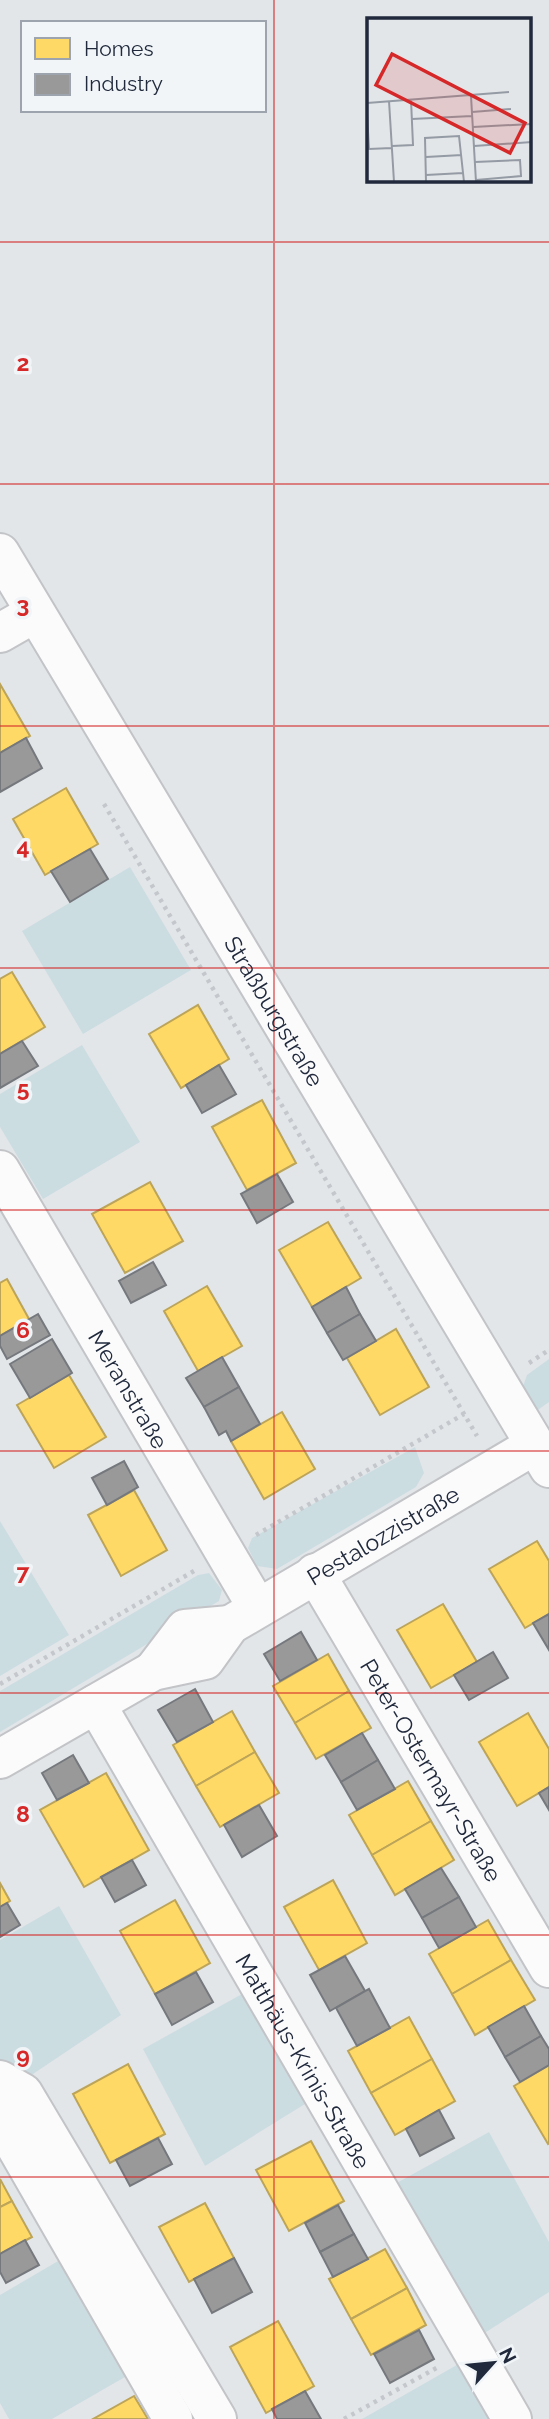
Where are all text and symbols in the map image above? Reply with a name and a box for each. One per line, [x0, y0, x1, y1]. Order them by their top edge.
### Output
inset map [367, 18, 532, 182]
legend [21, 21, 266, 112]
text: Homes [84, 36, 154, 61]
text: Industry [84, 71, 163, 96]
text: 2 [17, 349, 29, 376]
text: 3 [17, 591, 29, 618]
text: 4 [16, 833, 30, 860]
street label: Straßburgstraße [219, 931, 330, 1091]
text: 5 [17, 1075, 30, 1102]
text: 6 [16, 1316, 30, 1343]
street label: Meranstraße [83, 1325, 174, 1453]
street label: Pestalozzistraße [302, 1480, 464, 1590]
text: 7 [17, 1558, 30, 1585]
street label: Peter-Ostermayr-Straße [355, 1654, 508, 1886]
text: 8 [16, 1800, 30, 1827]
street label: Matthäus-Krinis-Straße [231, 1949, 377, 2173]
text: 9 [16, 2042, 30, 2069]
north arrow [458, 2328, 528, 2398]
text: N [495, 2344, 521, 2367]

